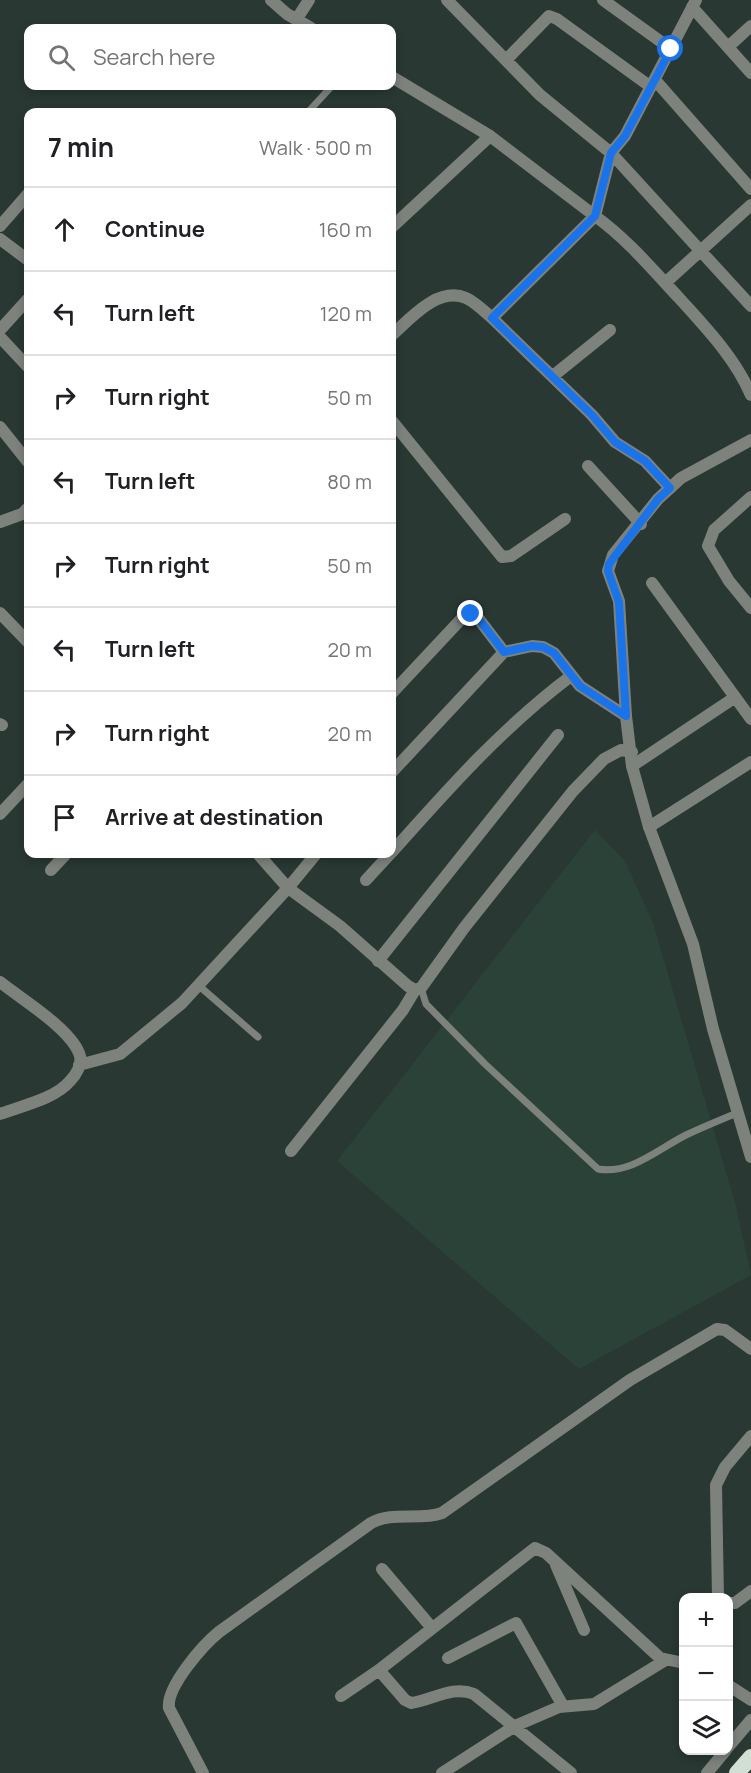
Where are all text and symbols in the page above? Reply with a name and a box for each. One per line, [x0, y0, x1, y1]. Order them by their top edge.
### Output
search box [24, 24, 396, 90]
route start [657, 35, 683, 61]
icon: search [45, 41, 78, 74]
text: Search here [93, 42, 215, 72]
text: 7 min [48, 129, 114, 165]
text: Walk · 500 m [259, 134, 372, 161]
icon: ahead [48, 213, 81, 246]
text: Continue [105, 214, 205, 244]
text: 160 m [319, 216, 372, 243]
icon: left [48, 297, 81, 330]
text: Turn left [105, 298, 195, 328]
text: 120 m [320, 300, 372, 327]
icon: right [48, 381, 81, 414]
text: Turn right [105, 382, 210, 412]
text: 50 m [327, 384, 372, 411]
icon: left [48, 465, 81, 498]
text: Turn left [105, 466, 195, 496]
text: 80 m [327, 468, 372, 495]
icon: right [48, 549, 81, 582]
text: Turn right [105, 550, 210, 580]
text: 50 m [327, 552, 372, 579]
route end [457, 600, 483, 626]
icon: left [48, 633, 81, 666]
text: Turn left [105, 634, 195, 664]
text: 20 m [327, 636, 372, 663]
icon: right [48, 717, 81, 750]
text: Turn right [105, 718, 210, 748]
text: 20 m [327, 720, 372, 747]
icon: arrive [48, 801, 81, 834]
text: Arrive at destination [105, 802, 323, 832]
map controls [679, 1593, 733, 1755]
button: + [679, 1593, 733, 1647]
button: − [679, 1647, 733, 1701]
button: layers [679, 1701, 733, 1755]

